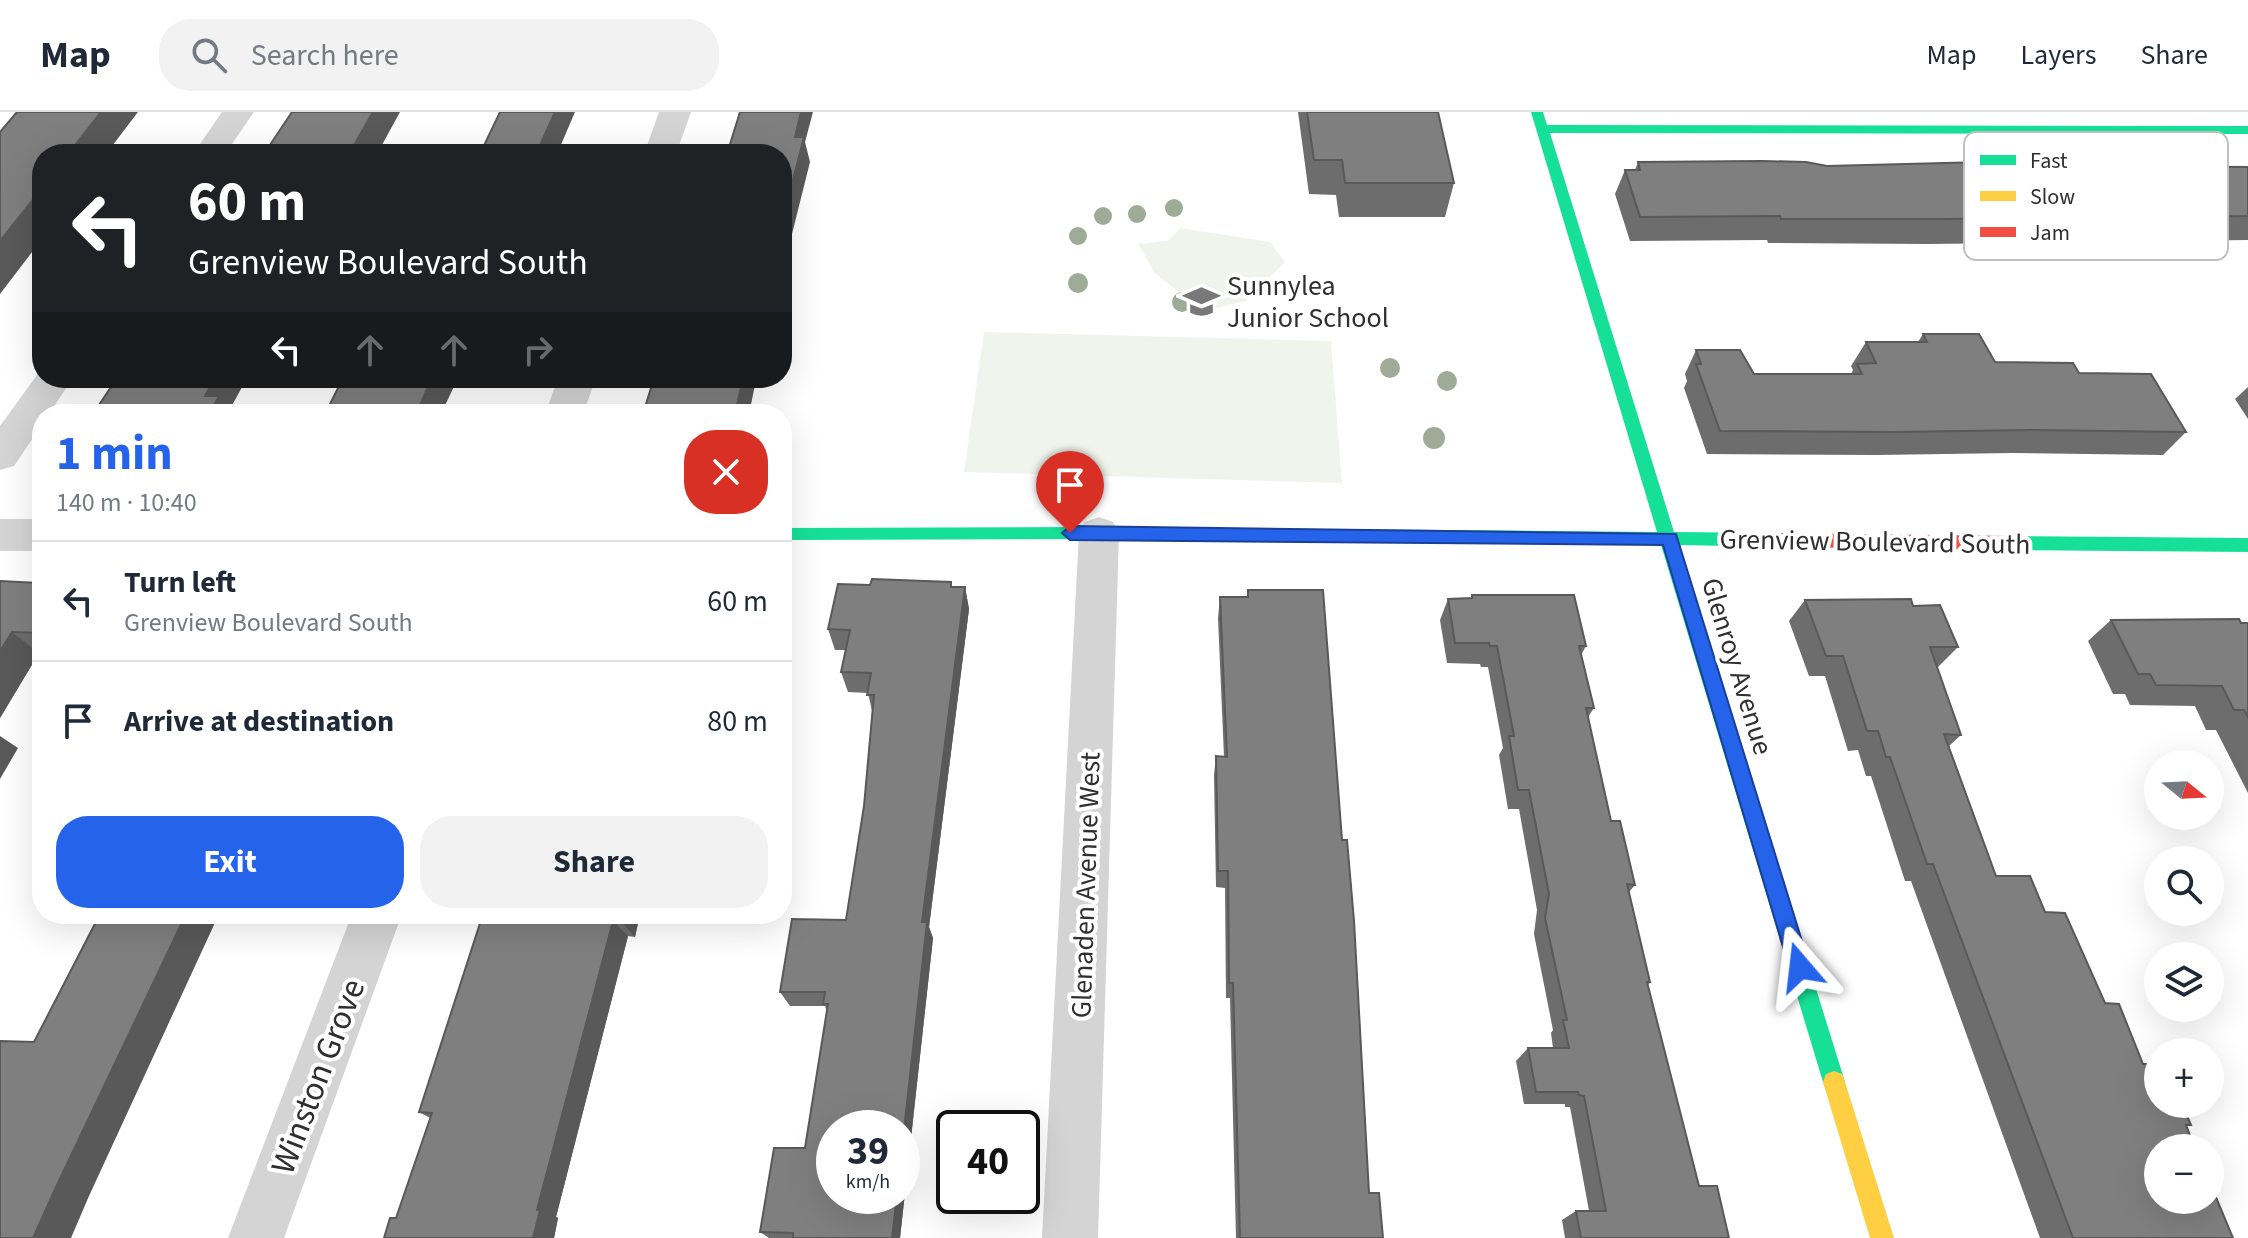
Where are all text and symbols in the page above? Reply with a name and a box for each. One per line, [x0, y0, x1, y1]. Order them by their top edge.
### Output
search box [159, 19, 719, 91]
text: Map [40, 28, 111, 82]
icon: search [187, 33, 231, 77]
text: Search here [251, 34, 399, 77]
text: Map [1926, 35, 1976, 75]
text: Layers [2020, 35, 2096, 75]
text: Share [2140, 35, 2208, 75]
legend [1964, 132, 2228, 260]
text: Fast [2030, 145, 2068, 177]
text: 60 m [188, 163, 306, 242]
icon: left [56, 176, 160, 280]
text: Slow [2030, 181, 2075, 213]
text: Jam [2030, 217, 2070, 249]
text: Grenview Boulevard South [188, 237, 588, 288]
place label: Sunnylea Junior School [1227, 266, 1389, 338]
school or university icon: Sunnylea Junior School [1182, 282, 1220, 320]
icon: left [264, 328, 308, 372]
icon: ahead [348, 328, 392, 372]
icon: ahead [432, 328, 476, 372]
icon: right [516, 328, 560, 372]
text: 1 min [56, 420, 173, 488]
button: close [684, 430, 768, 514]
pin [1036, 451, 1104, 533]
icon: arrive [1048, 463, 1092, 507]
text: 140 m · 10:40 [56, 484, 197, 521]
street label: Grenview Boulevard South [1719, 519, 2031, 565]
text: Turn left [124, 561, 236, 604]
street label: Glenroy Avenue [1691, 573, 1783, 760]
icon: left [56, 579, 100, 623]
text: 60 m [707, 580, 768, 623]
text: Grenview Boulevard South [124, 604, 413, 641]
icon: arrive [56, 699, 100, 743]
text: Arrive at destination [124, 700, 394, 743]
text: 80 m [707, 700, 768, 743]
north arrow [2144, 750, 2224, 830]
map controls [2144, 750, 2224, 1214]
street label: Glenaden Avenue West [1061, 751, 1111, 1019]
button: Exit [56, 816, 404, 908]
button: Share [420, 816, 768, 908]
button: search [2144, 846, 2224, 926]
position arrow [1758, 925, 1842, 1009]
button: layers [2144, 942, 2224, 1022]
street label: Winston Grove [259, 972, 378, 1181]
button: + [2144, 1038, 2224, 1118]
speed limit sign: 40 [936, 1110, 1040, 1214]
text: 39 [847, 1123, 889, 1180]
button: − [2144, 1134, 2224, 1214]
text: km/h [846, 1168, 890, 1196]

